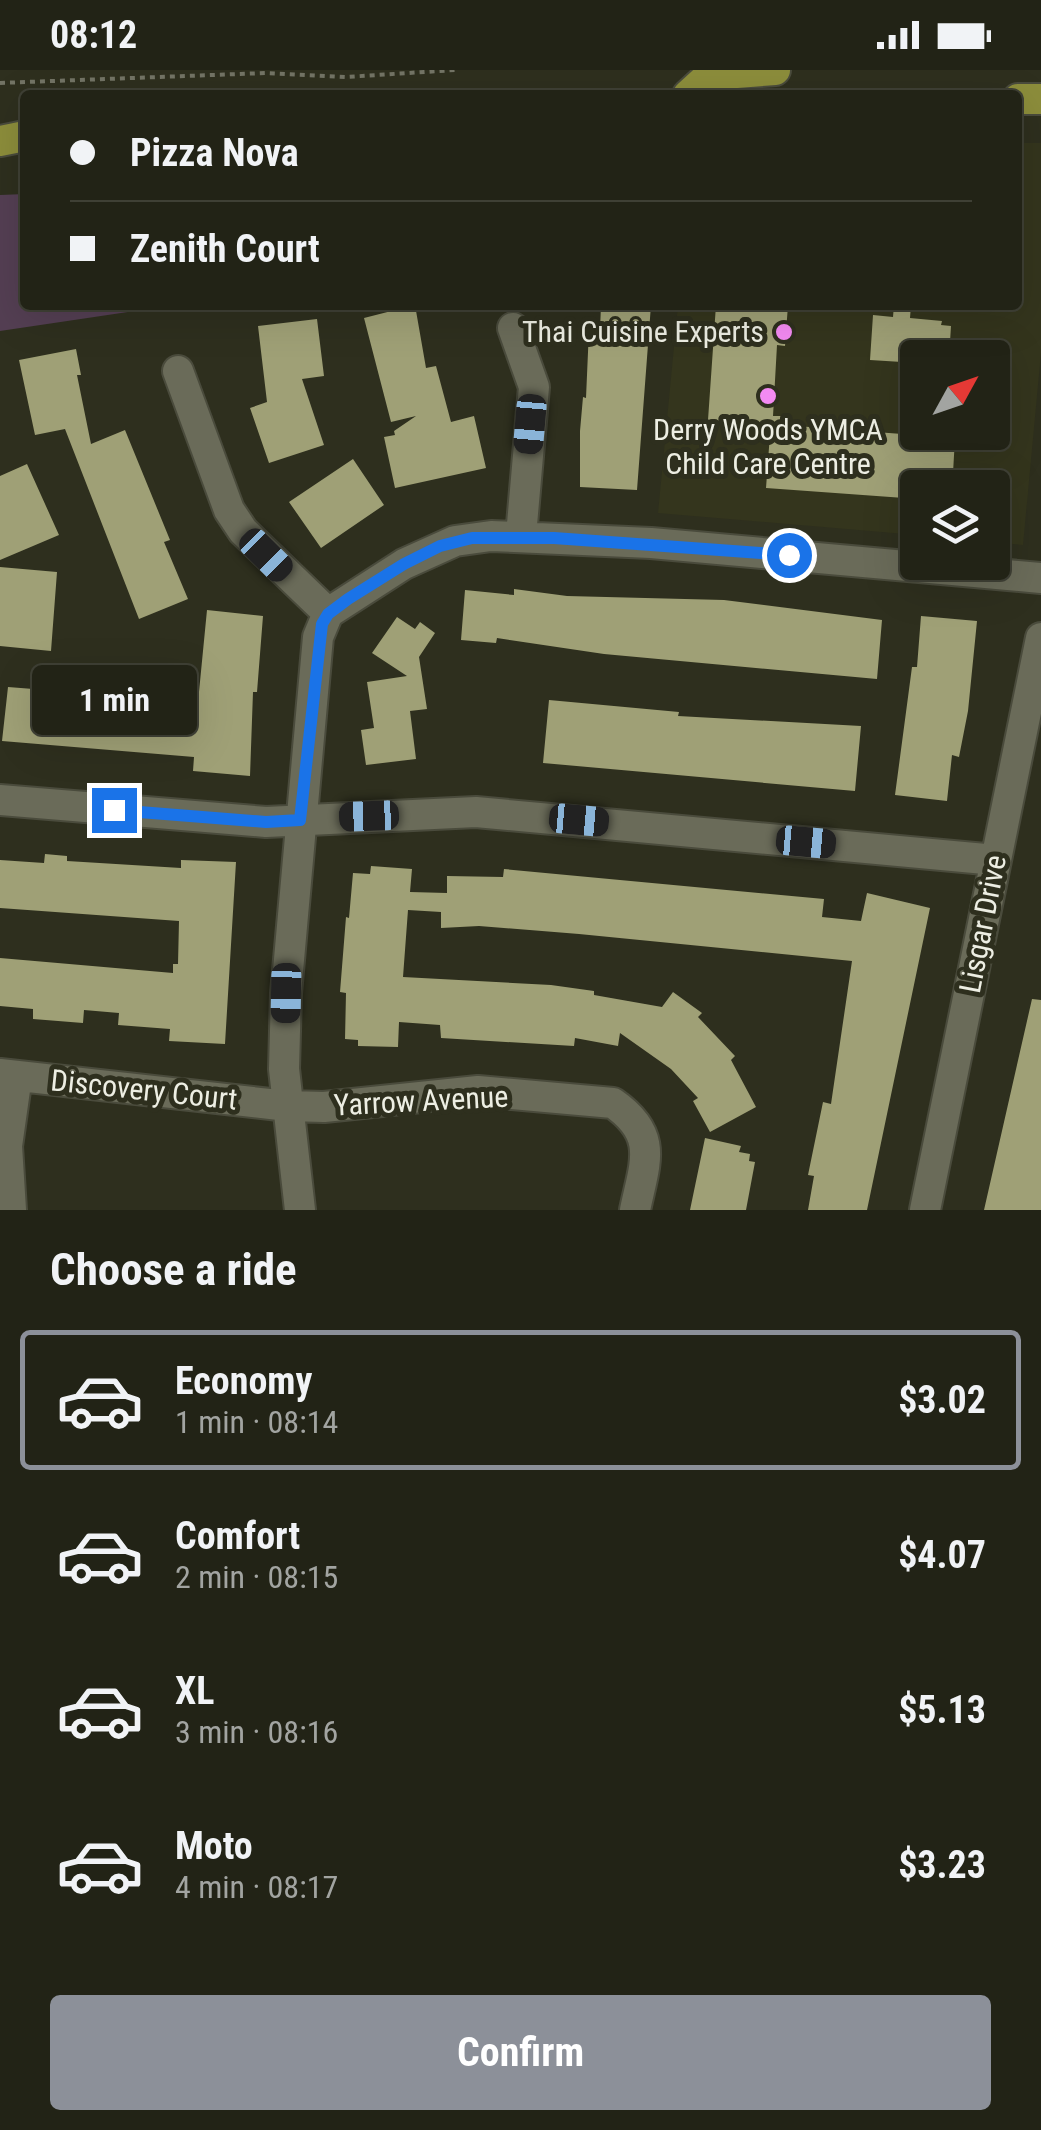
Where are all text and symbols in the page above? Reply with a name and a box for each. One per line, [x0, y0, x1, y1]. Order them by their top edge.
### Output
text: 08:12 [50, 13, 137, 57]
text: Pizza Nova [130, 131, 299, 175]
text: Zenith Court [130, 227, 320, 271]
place label: Thai Cuisine Experts [522, 314, 764, 349]
marker: Thai Cuisine Experts [773, 321, 795, 343]
north arrow [900, 340, 1010, 450]
map controls [900, 340, 1010, 580]
marker: Derry Woods YMCA Child Care Centre [757, 385, 779, 407]
car [512, 393, 548, 455]
place label: Derry Woods YMCA Child Care Centre [653, 412, 883, 481]
button: layers [900, 470, 1010, 580]
car [234, 523, 298, 587]
route start [767, 533, 812, 578]
callout: 1 min [32, 665, 196, 735]
text: 1 min [79, 681, 150, 719]
route end [92, 788, 137, 833]
car [338, 800, 400, 832]
car [548, 802, 610, 838]
car [775, 824, 837, 860]
street label: Lisgar Drive [952, 852, 1013, 996]
car [270, 963, 302, 1023]
street label: Discovery Court [49, 1062, 239, 1117]
street label: Yarrow Avenue [333, 1078, 509, 1123]
text: Choose a ride [50, 1243, 297, 1296]
icon: car [55, 1355, 145, 1445]
text: Economy [175, 1359, 312, 1403]
text: $3.02 [898, 1378, 986, 1422]
text: 1 min · 08:14 [175, 1403, 338, 1441]
icon: car [55, 1510, 145, 1600]
text: Comfort [175, 1514, 300, 1558]
text: $4.07 [898, 1533, 986, 1577]
text: 2 min · 08:15 [175, 1558, 338, 1596]
icon: car [55, 1665, 145, 1755]
text: XL [175, 1669, 214, 1713]
text: $5.13 [898, 1688, 986, 1732]
text: 3 min · 08:16 [175, 1713, 338, 1751]
icon: car [55, 1820, 145, 1910]
text: Moto [175, 1824, 253, 1868]
text: $3.23 [898, 1843, 986, 1887]
text: 4 min · 08:17 [175, 1868, 338, 1906]
button: Confirm [50, 1995, 991, 2110]

